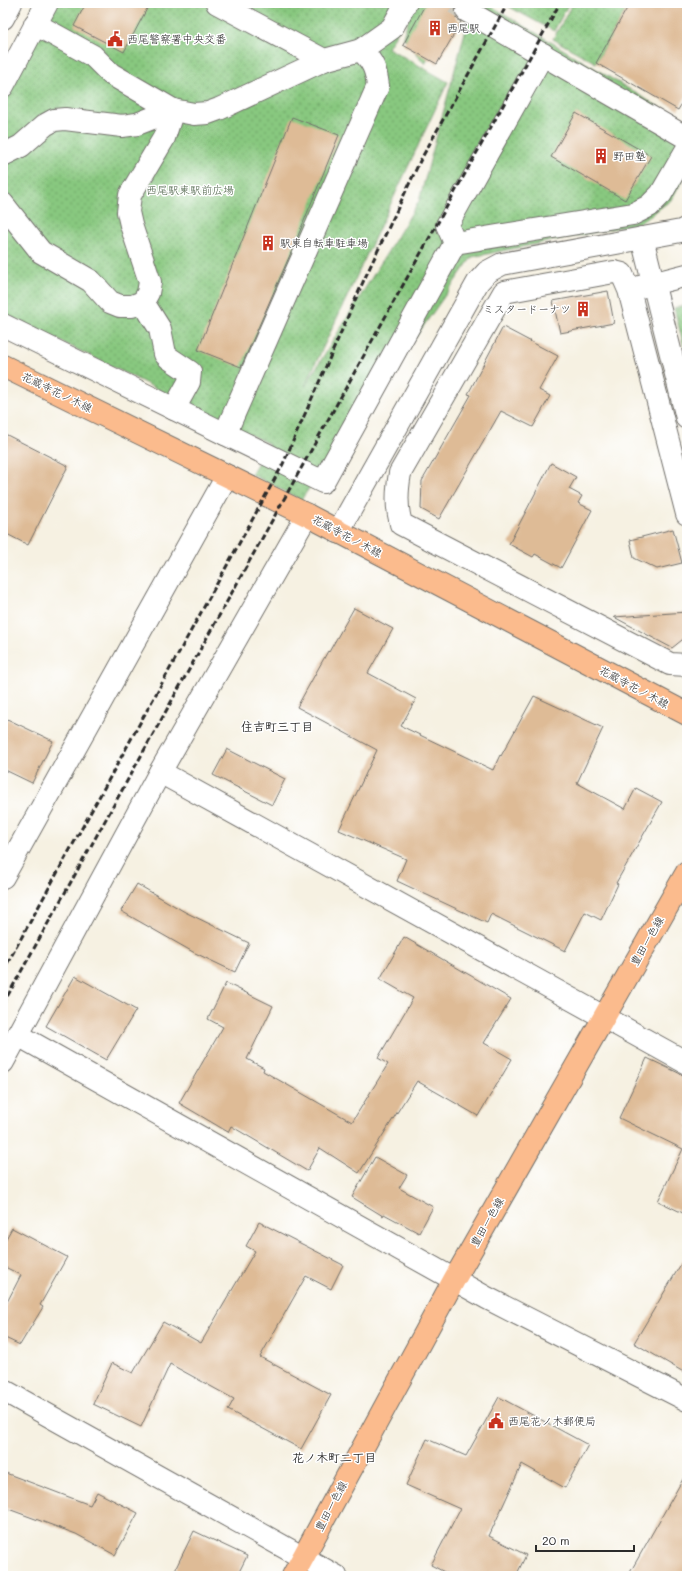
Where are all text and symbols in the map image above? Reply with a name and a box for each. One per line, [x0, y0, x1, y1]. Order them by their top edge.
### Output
building icon: 西尾駅 [426, 19, 444, 37]
place label: 西尾駅 [447, 20, 480, 35]
public building icon: 西尾警察署中央交番 [106, 30, 124, 48]
place label: 西尾警察署中央交番 [127, 31, 226, 46]
building icon: 野田塾 [592, 147, 610, 165]
place label: 野田塾 [613, 148, 646, 163]
park label: 西尾駅東駅前広場 [146, 182, 234, 197]
building icon: 駅東自転車駐車場 [259, 234, 277, 252]
place label: 駅東自転車駐車場 [280, 235, 368, 250]
building icon: ミスタードーナツ [574, 300, 592, 318]
place label: ミスタードーナツ [483, 301, 571, 316]
street label: 花蔵寺花ノ木線 [19, 368, 95, 415]
street label: 花蔵寺花ノ木線 [310, 511, 385, 560]
street label: 花蔵寺花ノ木線 [597, 662, 672, 711]
district label: 住吉町三丁目 [241, 718, 313, 734]
street label: 豊田一色線 [626, 913, 667, 968]
street label: 豊田一色線 [466, 1194, 507, 1249]
public building icon: 西尾花ノ木郵便局 [487, 1412, 505, 1430]
place label: 西尾花ノ木郵便局 [508, 1413, 596, 1428]
district label: 花ノ木町二丁目 [292, 1449, 376, 1465]
street label: 豊田一色線 [311, 1478, 350, 1534]
scale bar [536, 1527, 634, 1553]
text: 20 m [542, 1532, 570, 1548]

